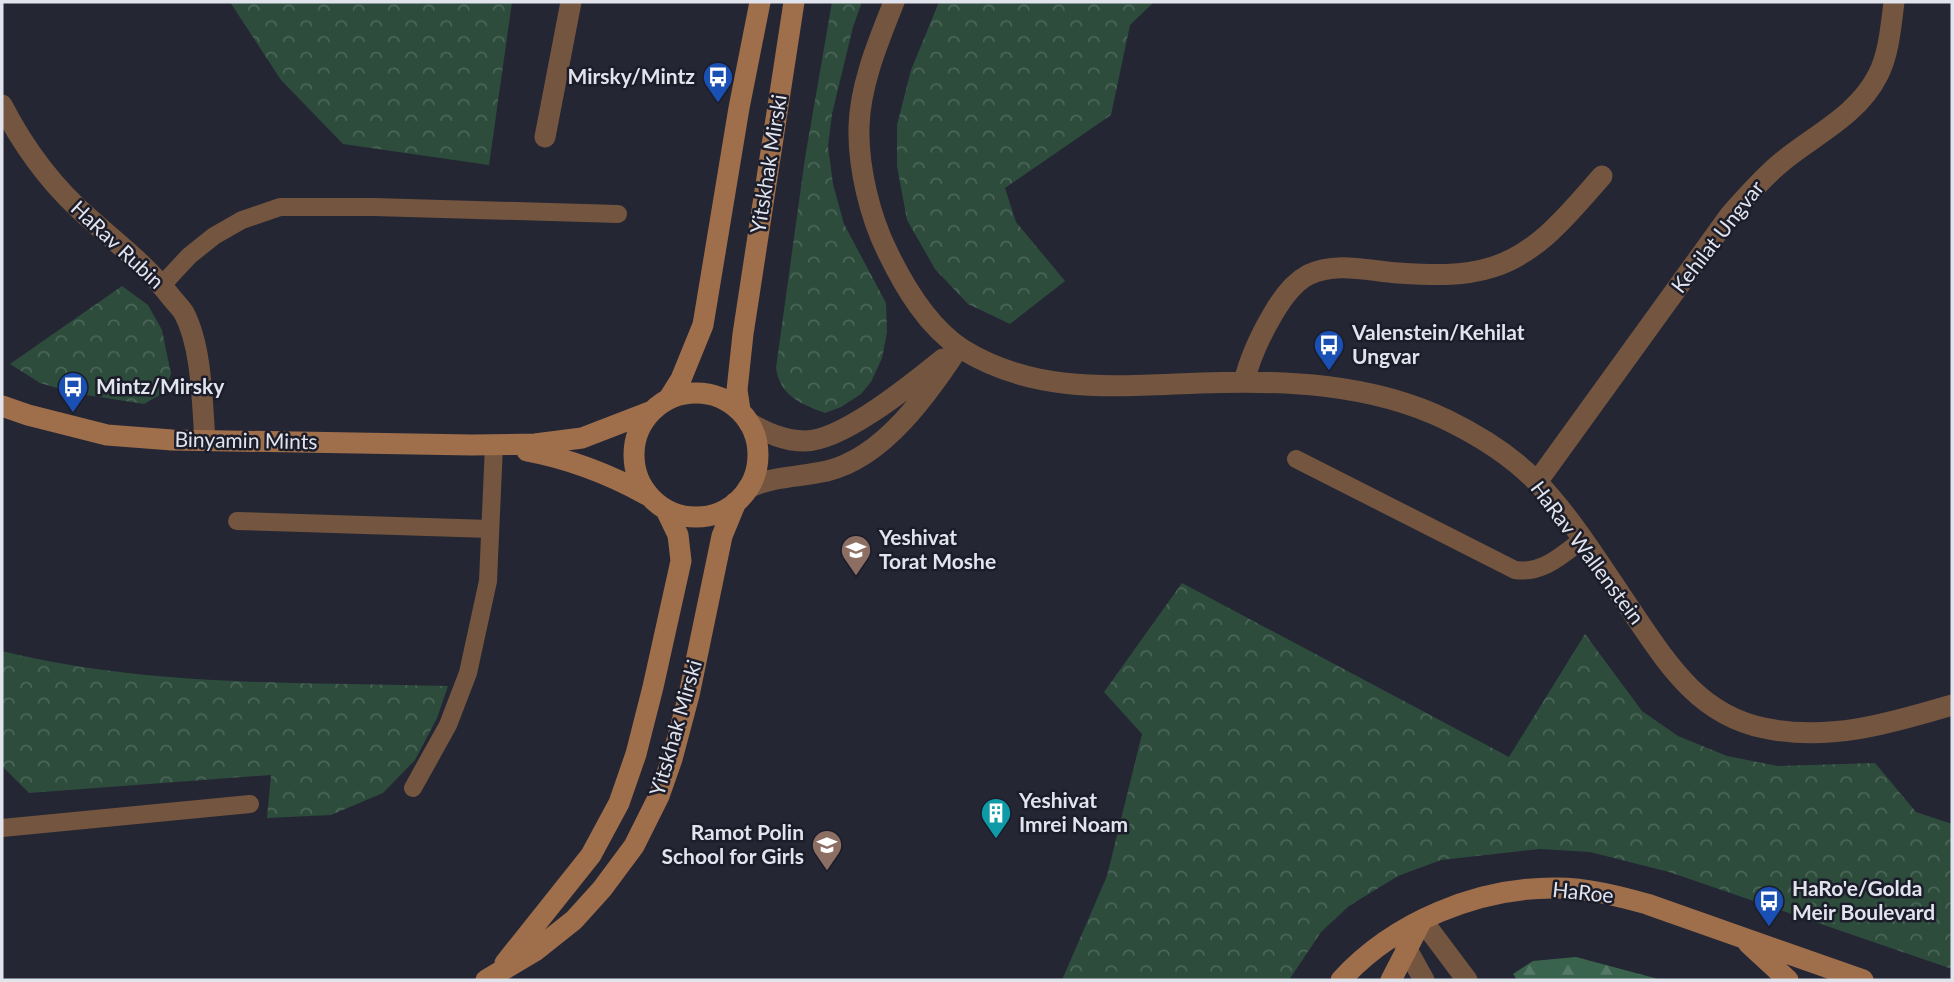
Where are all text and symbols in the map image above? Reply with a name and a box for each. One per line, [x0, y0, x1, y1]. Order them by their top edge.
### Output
bus stop icon: Mirsky/Mintz [701, 60, 735, 104]
place label: Mirsky/Mintz [568, 63, 695, 88]
street label: Yitskhak Mirski [744, 92, 791, 235]
street label: Kehilat Ungvar [1665, 175, 1769, 297]
street label: HaRav Rubin [66, 195, 170, 293]
place label: Valenstein/Kehilat Ungvar [1351, 319, 1525, 368]
bus stop icon: Valenstein/Kehilat Ungvar [1312, 328, 1346, 372]
bus stop icon: Mintz/Mirsky [56, 370, 90, 414]
place label: Mintz/Mirsky [96, 373, 225, 398]
street label: Binyamin Mints [174, 426, 318, 453]
street label: HaRav Wallenstein [1526, 476, 1650, 629]
place label: Yeshivat Torat Moshe [878, 524, 996, 573]
school or university icon: Yeshivat Torat Moshe [839, 533, 873, 577]
street label: Yitskhak Mirski [643, 657, 706, 799]
place label: Yeshivat Imrei Noam [1018, 787, 1128, 836]
building icon: Yeshivat Imrei Noam [979, 796, 1013, 840]
place label: Ramot Polin School for Girls [661, 819, 804, 868]
school or university icon: Ramot Polin School for Girls [810, 828, 844, 872]
place label: HaRo'e/Golda Meir Boulevard [1792, 875, 1935, 924]
street label: HaRoe [1551, 876, 1615, 907]
bus stop icon: HaRo'e/Golda Meir Boulevard [1752, 884, 1786, 928]

